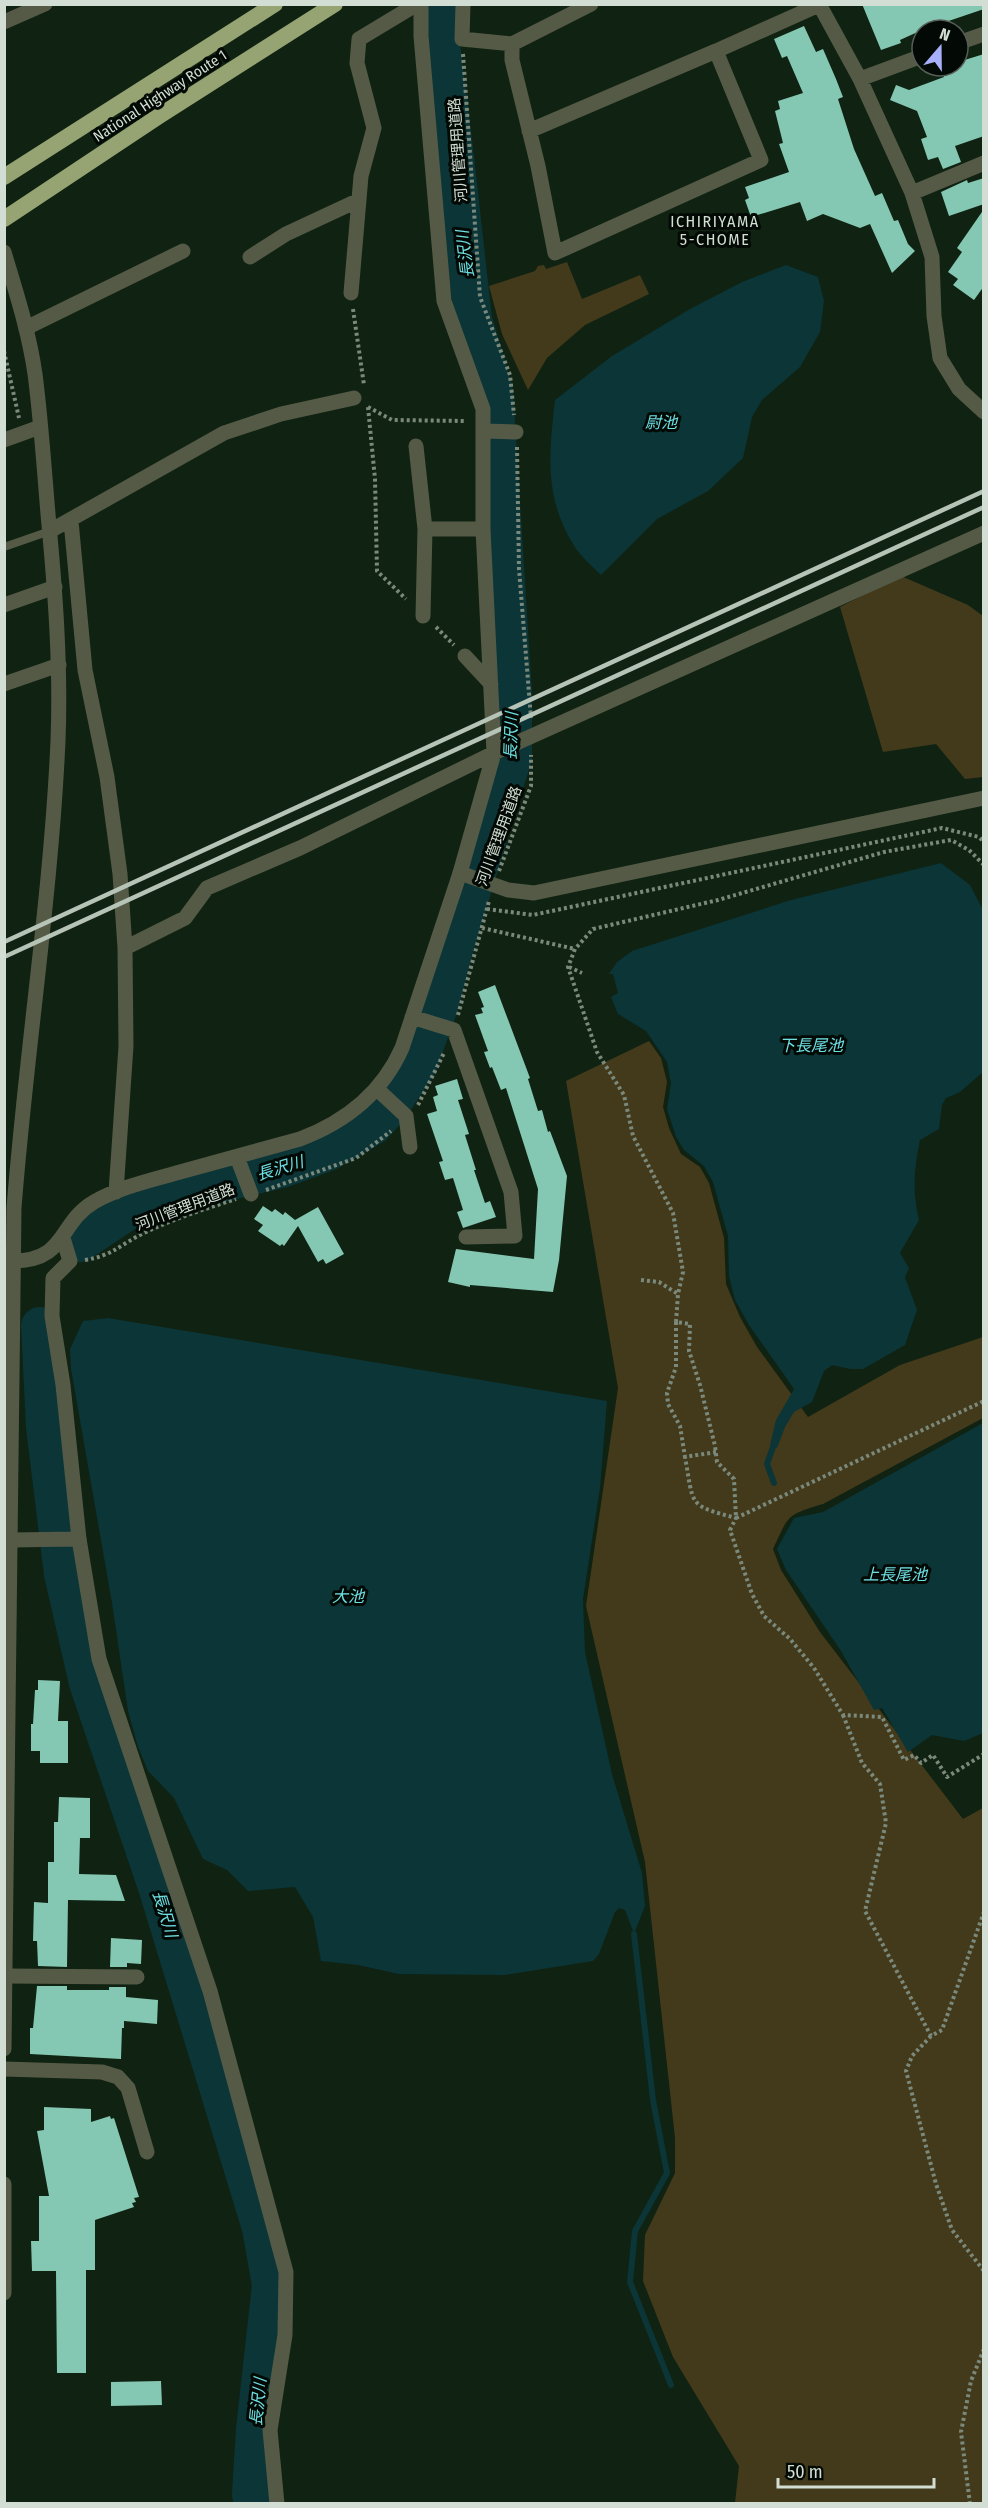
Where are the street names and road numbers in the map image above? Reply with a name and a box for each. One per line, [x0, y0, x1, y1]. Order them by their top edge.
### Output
street label: National Highway Route 1 [90, 46, 230, 146]
street label: 河川管理用道路 [445, 97, 471, 203]
street label: 河川管理用道路 [473, 784, 525, 888]
street label: 河川管理用道路 [133, 1180, 237, 1234]

